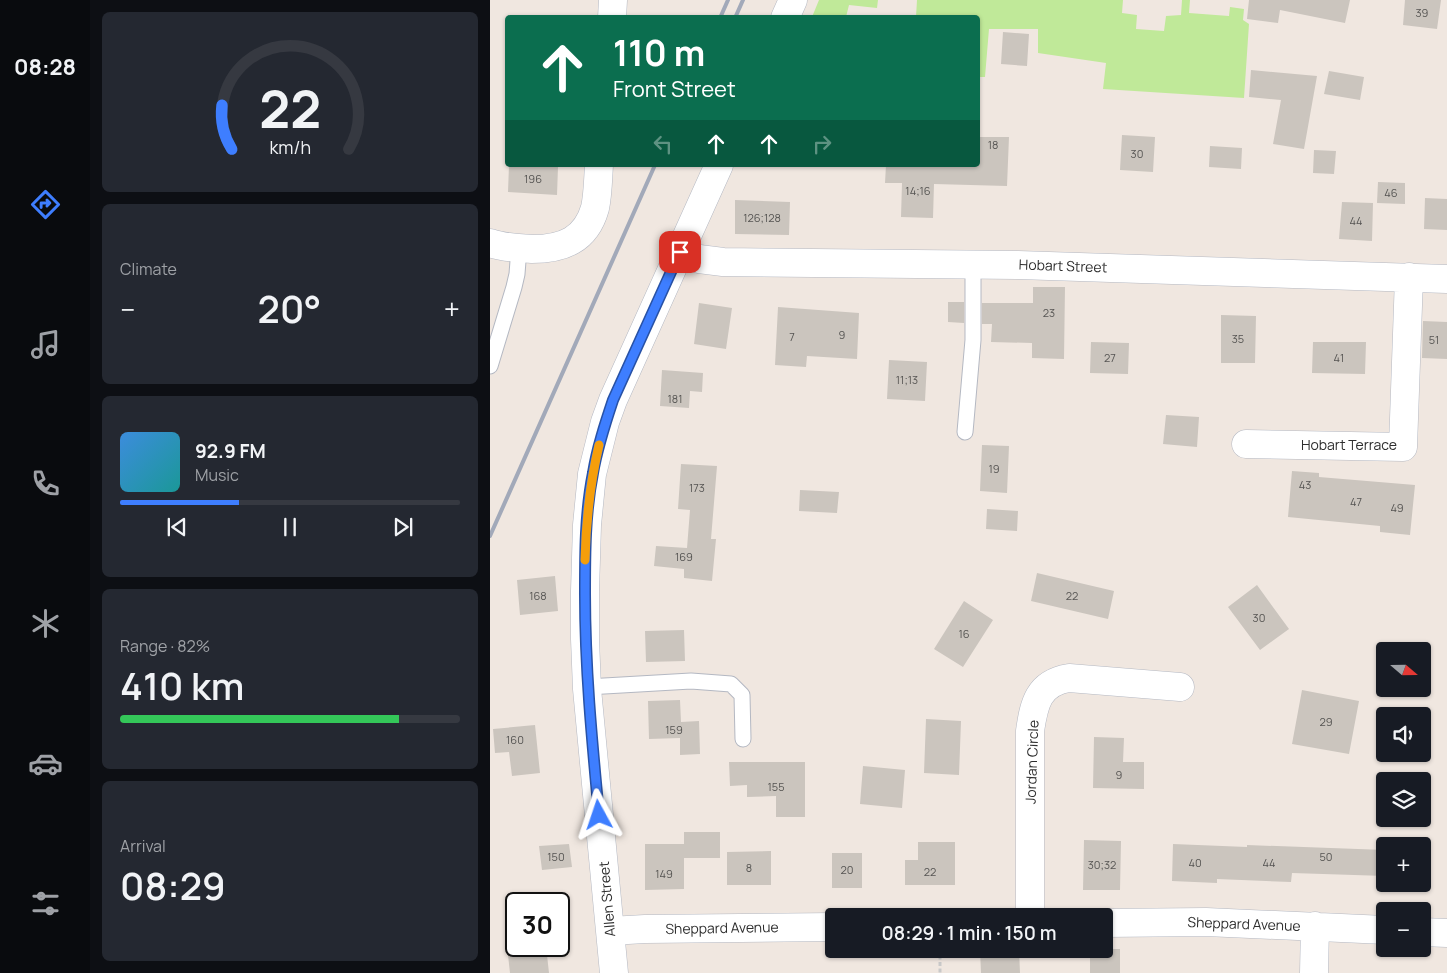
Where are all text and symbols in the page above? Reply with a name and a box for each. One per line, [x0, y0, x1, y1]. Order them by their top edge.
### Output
house number: 39 [1416, 5, 1429, 20]
text: 110 m [613, 29, 705, 77]
icon: ahead [530, 35, 595, 100]
text: 08:28 [14, 52, 76, 82]
text: 22 [259, 73, 321, 144]
text: Front Street [613, 74, 736, 104]
icon: left [649, 130, 677, 158]
icon: ahead [702, 130, 730, 158]
icon: ahead [755, 130, 783, 158]
icon: right [808, 130, 836, 158]
text: km/h [269, 135, 311, 159]
house number: 18 [988, 137, 998, 152]
house number: 30 [1131, 146, 1143, 161]
house number: 196 [524, 171, 542, 186]
house number: 14;16 [905, 183, 931, 198]
house number: 46 [1384, 185, 1398, 200]
icon: directions [28, 187, 63, 222]
house number: 126;128 [743, 210, 781, 225]
house number: 44 [1349, 213, 1363, 228]
pin [659, 231, 701, 273]
icon: arrive [666, 238, 694, 266]
street label: Hobart Street [1018, 254, 1108, 277]
text: Climate [120, 258, 177, 280]
text: 20° [258, 282, 321, 334]
text: − [120, 290, 135, 328]
text: + [444, 290, 460, 328]
house number: 23 [1043, 305, 1055, 320]
icon: music [28, 327, 63, 362]
house number: 9 [839, 327, 846, 342]
house number: 7 [789, 329, 795, 344]
house number: 35 [1232, 331, 1244, 346]
house number: 51 [1429, 332, 1439, 347]
house number: 27 [1104, 350, 1116, 365]
house number: 41 [1334, 350, 1344, 365]
house number: 11;13 [896, 372, 918, 387]
house number: 181 [668, 391, 682, 406]
street label: Hobart Terrace [1301, 435, 1397, 454]
text: 92.9 FM [195, 438, 266, 464]
house number: 19 [988, 461, 1000, 476]
text: Music [195, 464, 239, 486]
icon: phone [28, 466, 63, 501]
house number: 43 [1299, 477, 1311, 492]
house number: 173 [689, 480, 705, 495]
house number: 47 [1350, 494, 1362, 509]
house number: 49 [1390, 500, 1404, 515]
icon: previous [163, 513, 191, 541]
icon: pause [276, 513, 304, 541]
icon: next [389, 513, 417, 541]
house number: 169 [675, 549, 693, 564]
house number: 168 [529, 588, 547, 603]
house number: 22 [1066, 588, 1078, 603]
icon: climate [28, 606, 63, 641]
house number: 30 [1253, 610, 1265, 625]
house number: 16 [958, 626, 970, 641]
text: Range · 82% [120, 635, 210, 657]
north arrow [1376, 642, 1431, 698]
map controls [1376, 642, 1431, 957]
text: 410 km [120, 659, 244, 711]
button: sound [1376, 707, 1431, 762]
house number: 29 [1319, 714, 1333, 729]
street label: Jordan Circle [1021, 720, 1042, 804]
house number: 159 [665, 722, 683, 737]
house number: 160 [506, 732, 524, 747]
icon: car [28, 746, 63, 781]
house number: 9 [1116, 767, 1123, 782]
button: layers [1376, 772, 1431, 827]
house number: 155 [768, 779, 785, 794]
position arrow [572, 788, 624, 840]
text: Arrival [120, 835, 166, 857]
button: + [1376, 837, 1431, 892]
house number: 150 [547, 849, 565, 864]
house number: 50 [1319, 849, 1333, 864]
house number: 40 [1188, 855, 1202, 870]
house number: 44 [1262, 855, 1276, 870]
house number: 30;32 [1088, 857, 1116, 872]
text: 08:29 [120, 859, 226, 911]
street label: Allen Street [594, 860, 619, 938]
house number: 8 [746, 860, 752, 875]
house number: 20 [841, 862, 853, 877]
house number: 22 [924, 864, 936, 879]
house number: 149 [655, 866, 673, 881]
icon: filters [28, 886, 63, 921]
speed limit sign: 30 [505, 892, 570, 957]
button: − [1376, 902, 1431, 957]
street label: Sheppard Avenue [1187, 912, 1301, 935]
street label: Sheppard Avenue [665, 917, 779, 938]
text: 08:29 · 1 min · 150 m [882, 920, 1056, 946]

